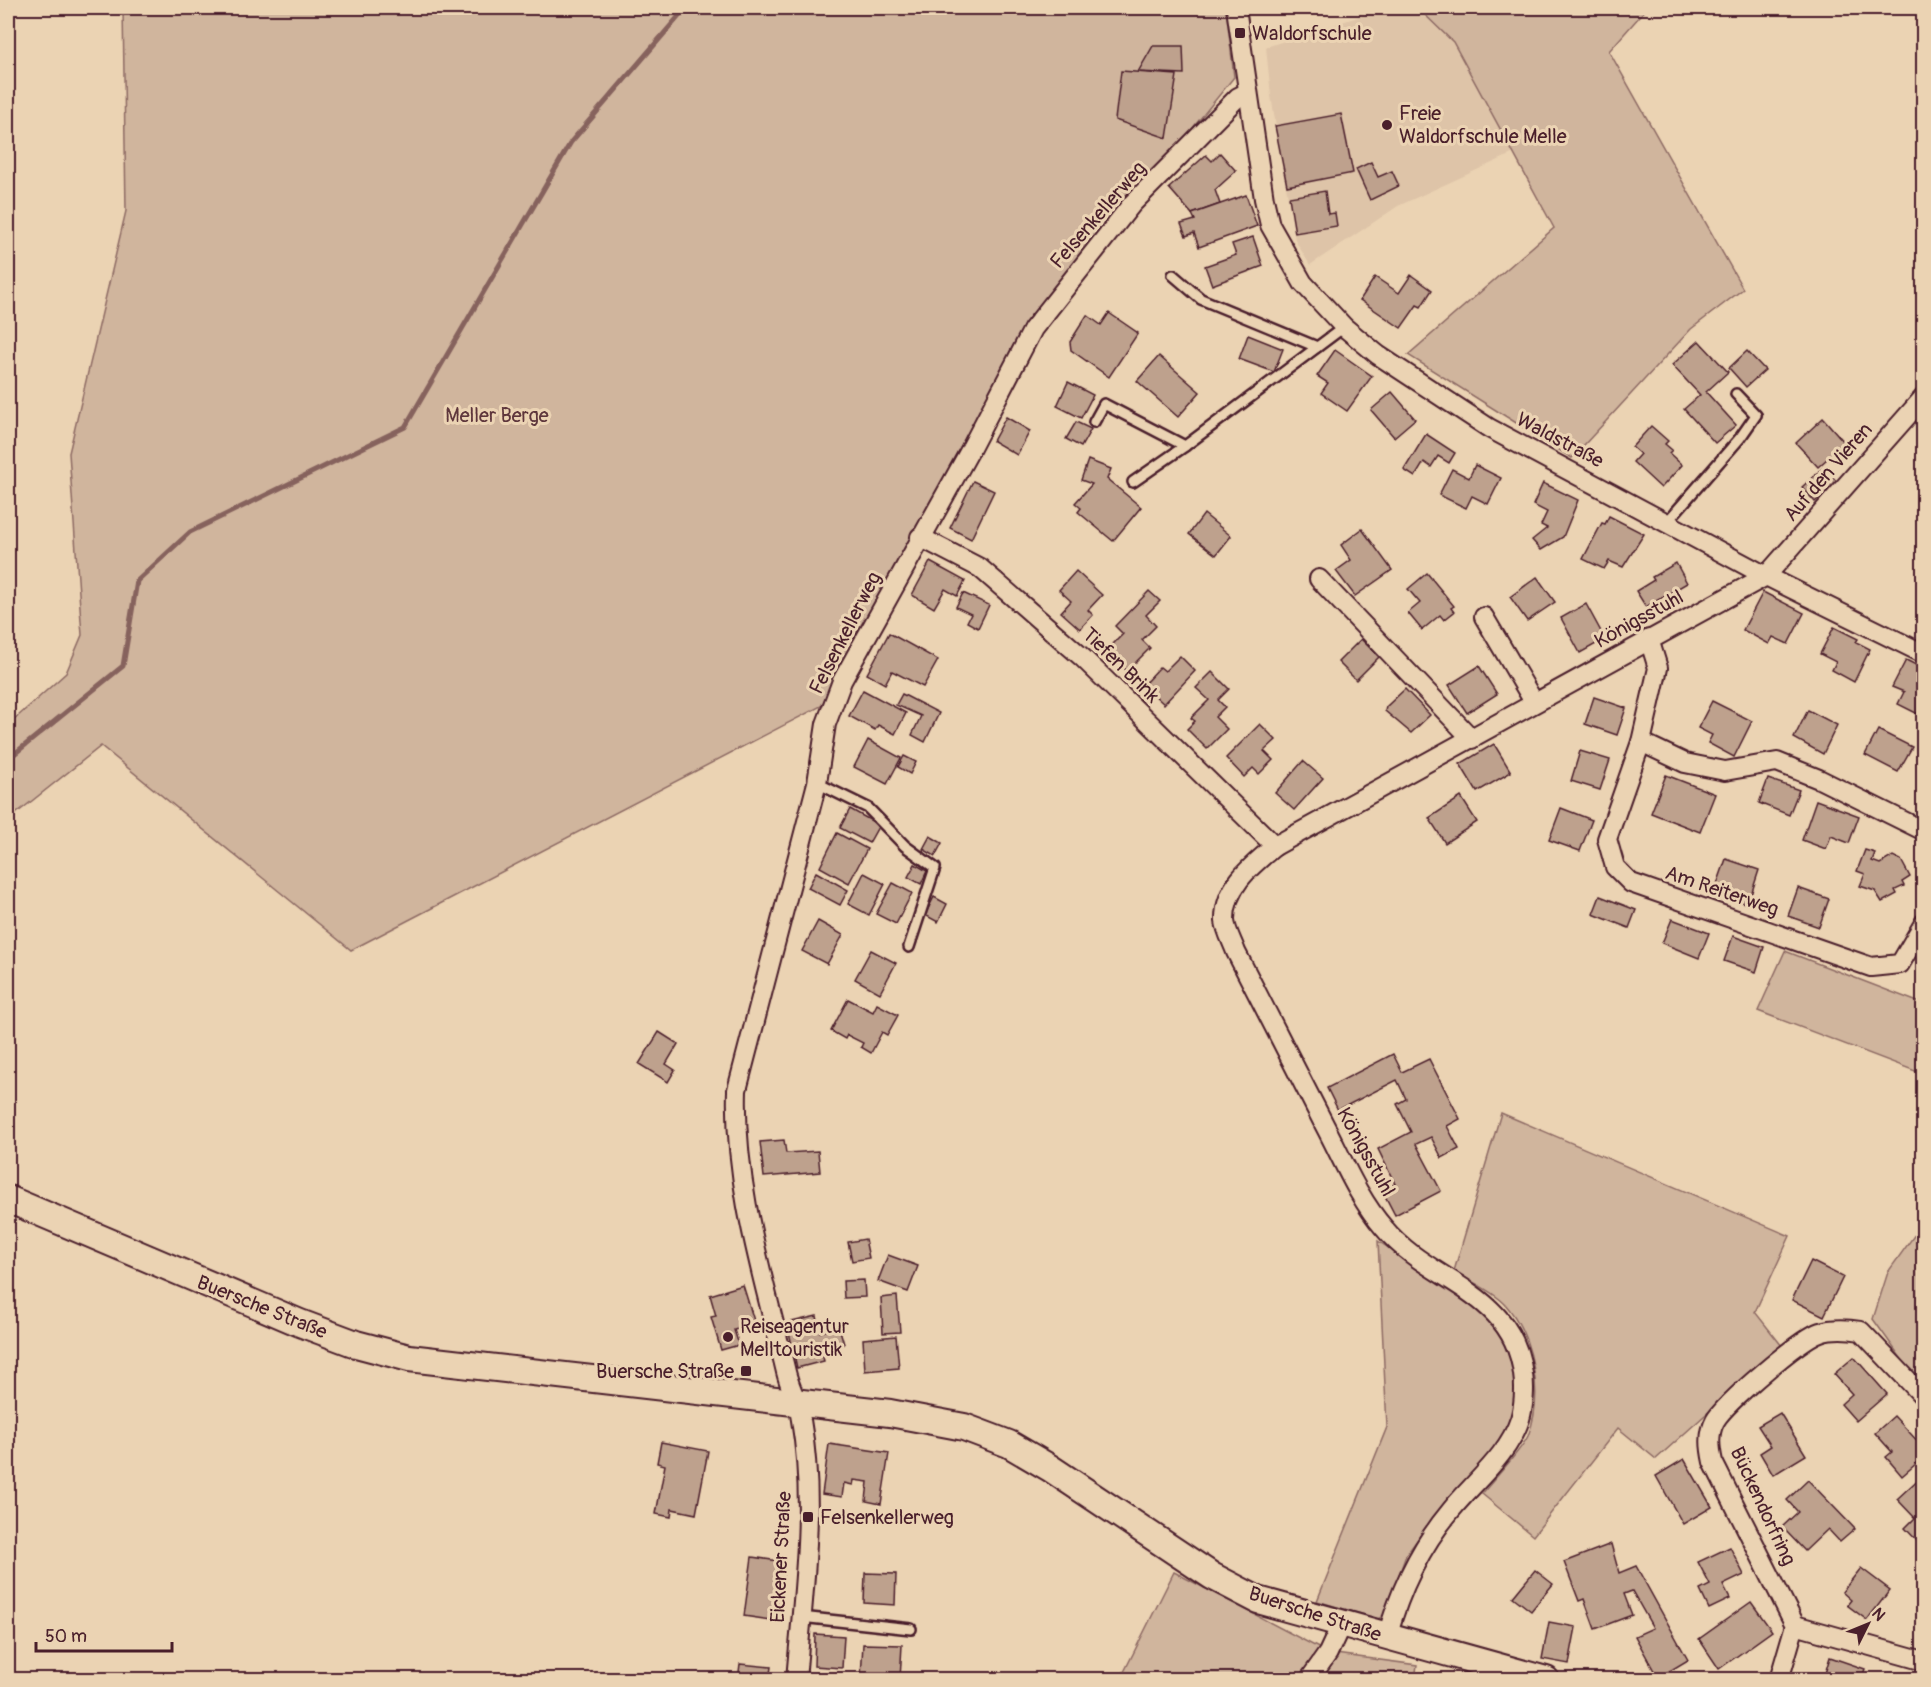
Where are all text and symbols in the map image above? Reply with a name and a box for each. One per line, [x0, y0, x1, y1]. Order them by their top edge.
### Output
place label: Waldorfschule [1252, 21, 1372, 46]
marker: Waldorfschule [1233, 26, 1247, 40]
place label: Freie Waldorfschule Melle [1399, 101, 1567, 149]
marker: Freie Waldorfschule Melle [1380, 118, 1394, 132]
street label: Felsenkellerweg [1045, 156, 1151, 274]
park label: Meller Berge [445, 403, 549, 428]
street label: Waldstraße [1512, 407, 1608, 473]
street label: Auf den Vieren [1778, 417, 1878, 527]
street label: Felsenkellerweg [803, 568, 887, 698]
street label: Königsstuhl [1590, 584, 1688, 654]
street label: Tiefen Brink [1077, 622, 1165, 708]
street label: Am Reiterweg [1662, 860, 1782, 922]
street label: Königsstuhl [1331, 1103, 1401, 1201]
street label: Buersche Straße [193, 1270, 331, 1344]
place label: Reiseagentur Melltouristik [740, 1314, 849, 1362]
marker: Reiseagentur Melltouristik [721, 1330, 735, 1344]
place label: Buersche Straße [596, 1359, 734, 1384]
marker: Buersche Straße [739, 1364, 753, 1378]
street label: Bückendorfring [1725, 1443, 1801, 1569]
street label: Eickener Straße [765, 1491, 797, 1623]
place label: Felsenkellerweg [820, 1505, 954, 1530]
marker: Felsenkellerweg [801, 1510, 815, 1524]
street label: Buersche Straße [1246, 1581, 1385, 1647]
north arrow [1838, 1594, 1898, 1654]
text: N [1867, 1604, 1889, 1625]
scale bar [36, 1615, 172, 1653]
text: 50 m [45, 1625, 87, 1648]

